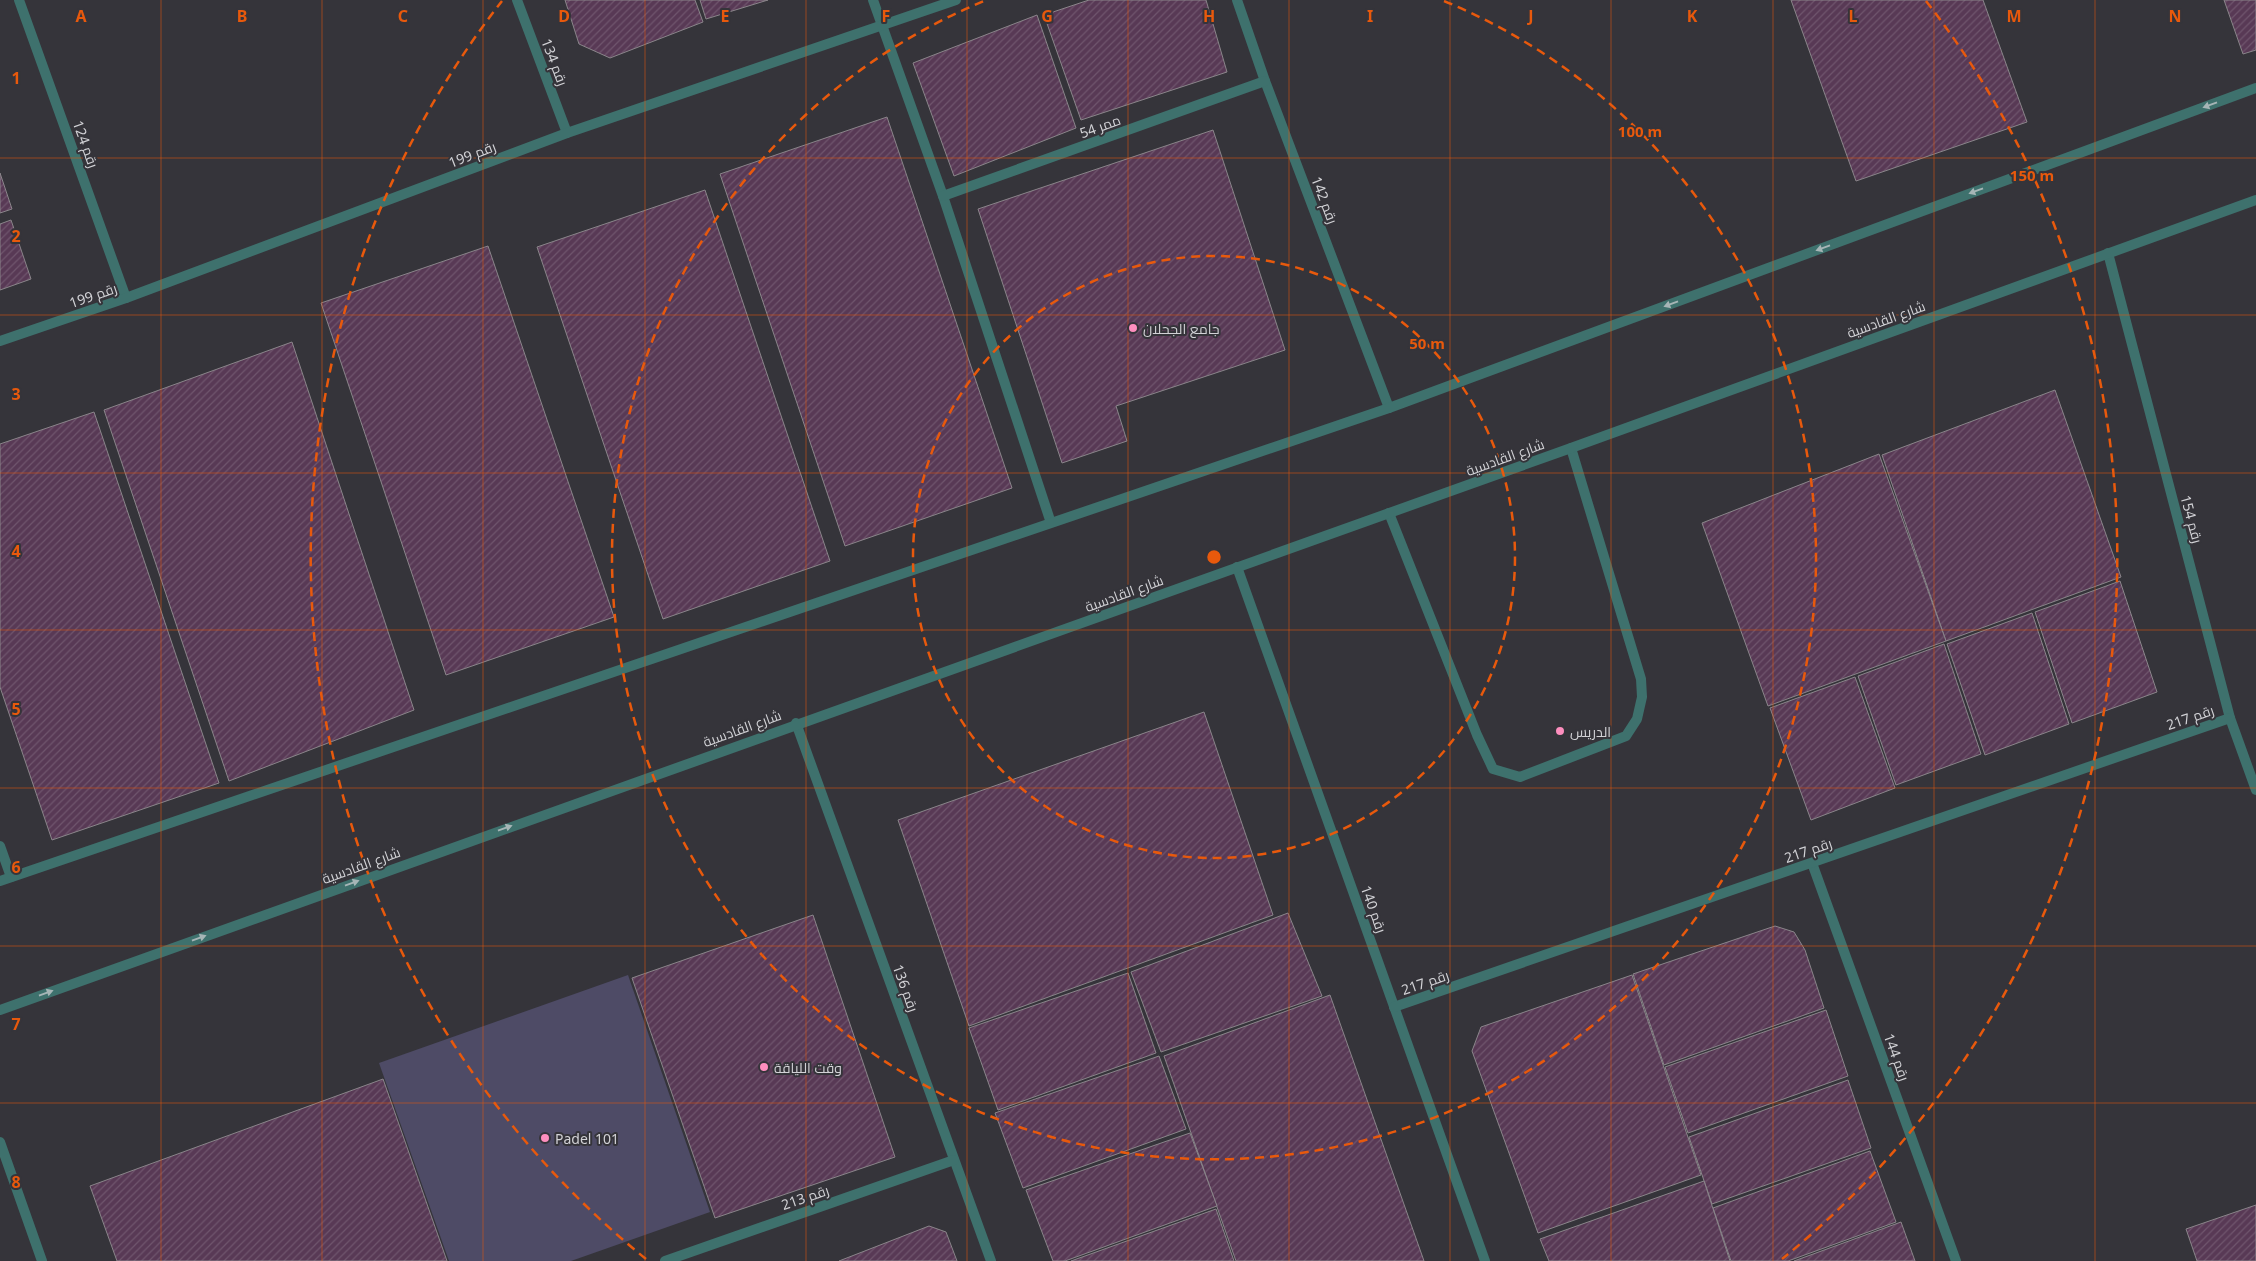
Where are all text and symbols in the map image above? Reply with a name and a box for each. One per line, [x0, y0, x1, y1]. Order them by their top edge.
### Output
text: A [75, 5, 87, 27]
text: B [237, 5, 247, 27]
text: C [398, 5, 408, 27]
text: D [558, 5, 570, 27]
text: E [721, 5, 730, 27]
text: F [882, 5, 890, 27]
text: G [1041, 5, 1053, 27]
text: H [1203, 5, 1215, 27]
text: I [1367, 5, 1373, 27]
text: J [1526, 5, 1534, 27]
text: K [1687, 5, 1698, 27]
text: L [1849, 5, 1858, 27]
text: M [2006, 5, 2022, 27]
text: N [2168, 5, 2182, 27]
street label: رقم 134 [536, 36, 573, 89]
text: 1 [11, 67, 21, 89]
one-way arrow [2202, 101, 2217, 109]
street label: ممر 54 [1077, 110, 1123, 142]
street label: رقم 124 [68, 118, 103, 171]
text: 100 m [1618, 121, 1662, 141]
street label: رقم 199 [446, 136, 499, 173]
text: 150 m [2010, 165, 2054, 185]
street label: رقم 142 [1306, 174, 1343, 227]
one-way arrow [1968, 187, 1983, 195]
text: 2 [11, 225, 21, 247]
one-way arrow [1816, 245, 1831, 252]
street label: رقم 199 [67, 278, 120, 313]
street label: شارع القادسية [1844, 296, 1928, 342]
one-way arrow [1663, 300, 1678, 308]
place label: جامع الجحلان [1143, 319, 1220, 338]
marker: جامع الجحلان [1127, 322, 1139, 334]
text: 50 m [1409, 333, 1445, 353]
text: 3 [11, 383, 21, 405]
street label: شارع القادسية [1463, 434, 1547, 480]
street label: رقم 154 [2176, 493, 2208, 545]
text: 4 [11, 540, 21, 562]
centre of rings [1205, 548, 1223, 566]
street label: شارع القادسية [1082, 570, 1166, 616]
text: 5 [11, 698, 21, 720]
street label: رقم 217 [2164, 700, 2217, 735]
street label: شارع القادسية [700, 705, 784, 751]
place label: الدريس [1570, 722, 1611, 741]
marker: الدريس [1554, 725, 1566, 737]
one-way arrow [497, 824, 512, 831]
street label: رقم 217 [1782, 833, 1835, 868]
street label: شارع القادسية [319, 842, 403, 888]
text: 6 [11, 856, 21, 878]
one-way arrow [344, 879, 359, 886]
street label: رقم 140 [1356, 883, 1391, 936]
one-way arrow [192, 934, 207, 942]
street label: رقم 136 [888, 962, 923, 1015]
street label: رقم 217 [1399, 965, 1452, 1000]
one-way arrow [39, 989, 54, 997]
text: 7 [11, 1013, 21, 1035]
street label: رقم 144 [1879, 1031, 1914, 1084]
place label: وقت اللياقة [774, 1058, 842, 1077]
marker: وقت اللياقة [758, 1061, 770, 1073]
place label: Padel 101 [555, 1129, 619, 1148]
marker: Padel 101 [539, 1132, 551, 1144]
text: 8 [11, 1171, 21, 1193]
street label: رقم 213 [779, 1180, 832, 1215]

